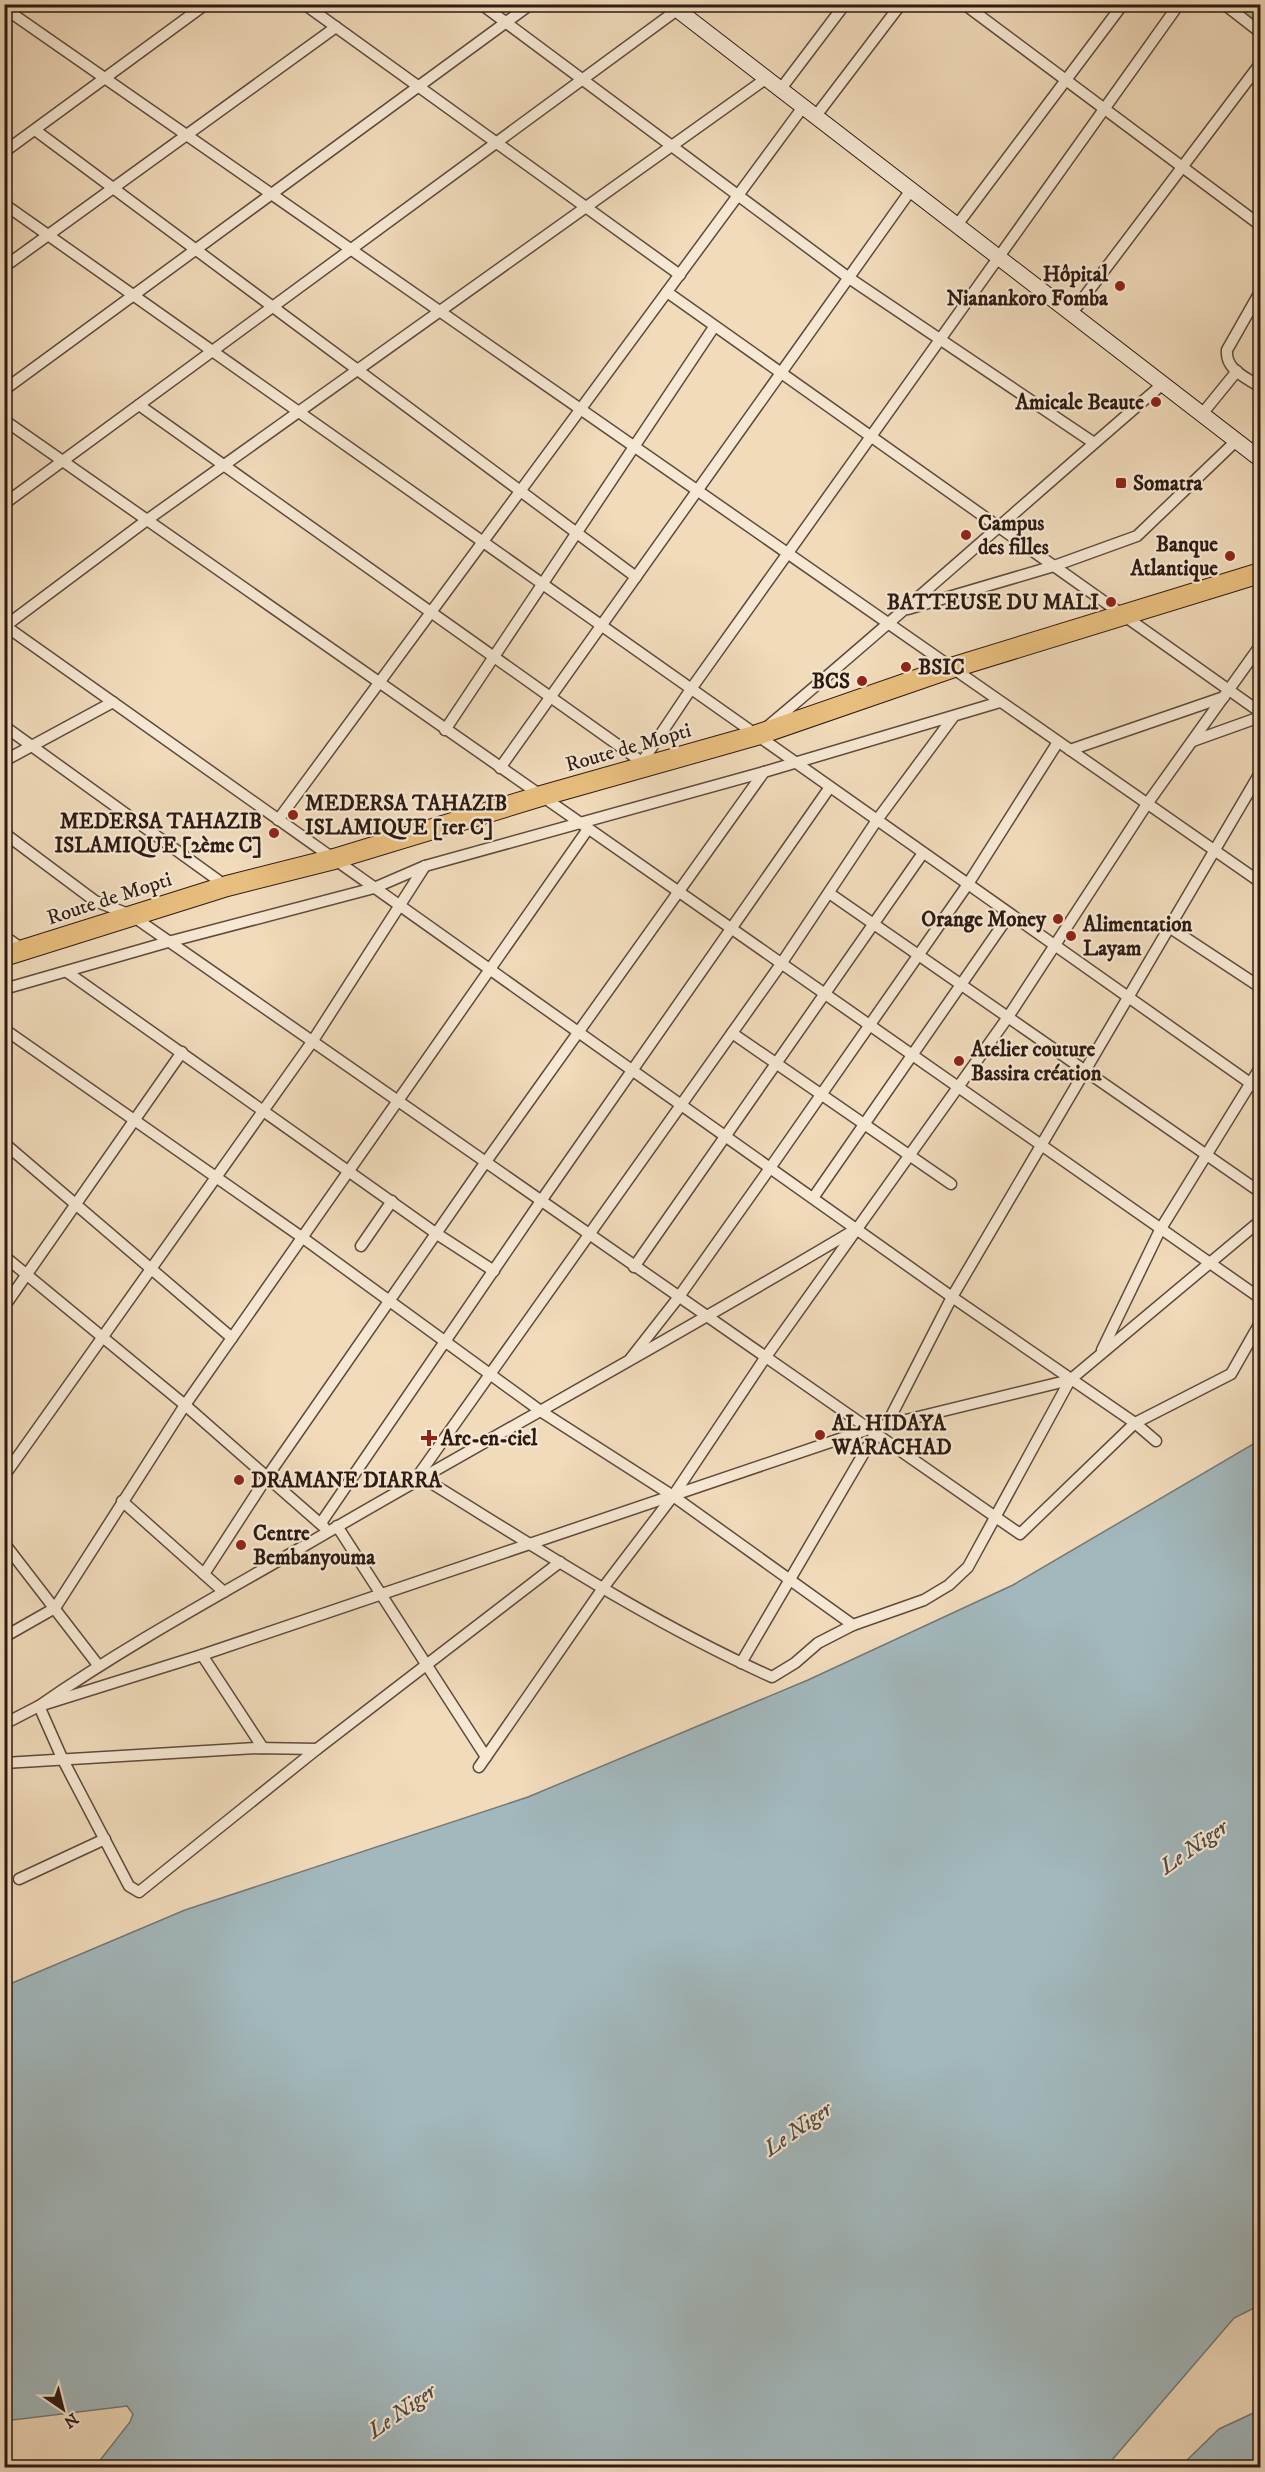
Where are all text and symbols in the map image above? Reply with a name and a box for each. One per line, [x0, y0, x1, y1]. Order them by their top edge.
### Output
place label: Hôpital Nianankoro Fomba [946, 262, 1109, 312]
marker: Hôpital Nianankoro Fomba [1113, 279, 1127, 293]
place label: Amicale Beaute [1015, 390, 1144, 416]
marker: Amicale Beaute [1149, 395, 1163, 409]
place label: Somatra [1133, 471, 1203, 497]
marker: Somatra [1114, 476, 1128, 490]
place label: Campus des filles [978, 511, 1049, 561]
marker: Campus des filles [959, 528, 973, 542]
place label: Banque Atlantique [1129, 532, 1218, 582]
marker: Banque Atlantique [1223, 549, 1237, 563]
place label: BATTEUSE DU MALI [887, 590, 1099, 616]
marker: BATTEUSE DU MALI [1104, 595, 1118, 609]
place label: BSIC [918, 655, 965, 681]
marker: BSIC [899, 660, 913, 674]
place label: BCS [812, 669, 850, 695]
marker: BCS [855, 674, 869, 688]
street label: Route de Mopti [562, 718, 694, 778]
place label: MEDERSA TAHAZIB ISLAMIQUE [1er C] [305, 791, 507, 841]
marker: MEDERSA TAHAZIB ISLAMIQUE [1er C] [286, 808, 300, 822]
place label: MEDERSA TAHAZIB ISLAMIQUE [2ème C] [54, 809, 262, 859]
marker: MEDERSA TAHAZIB ISLAMIQUE [2ème C] [267, 826, 281, 840]
street label: Route de Mopti [44, 867, 175, 931]
place label: Orange Money [921, 907, 1047, 933]
marker: Orange Money [1051, 912, 1065, 926]
place label: Alimentation Layam [1082, 912, 1193, 962]
marker: Alimentation Layam [1064, 929, 1078, 943]
place label: Atelier couture Bassira création [970, 1037, 1103, 1087]
marker: Atelier couture Bassira création [952, 1054, 966, 1068]
place label: AL HIDAYA WARACHAD [831, 1411, 952, 1461]
place label: Arc-en-ciel [440, 1426, 538, 1452]
marker: AL HIDAYA WARACHAD [813, 1428, 827, 1442]
marker: Arc-en-ciel [422, 1431, 436, 1445]
place label: DRAMANE DIARRA [251, 1468, 442, 1494]
marker: DRAMANE DIARRA [232, 1473, 246, 1487]
place label: Centre Bembanyouma [253, 1521, 376, 1571]
marker: Centre Bembanyouma [234, 1538, 248, 1552]
water label: Le Niger [1153, 1813, 1235, 1882]
water label: Le Niger [757, 2095, 839, 2164]
water label: Le Niger [361, 2377, 443, 2446]
north arrow [33, 2379, 93, 2439]
text: N [60, 2409, 82, 2432]

